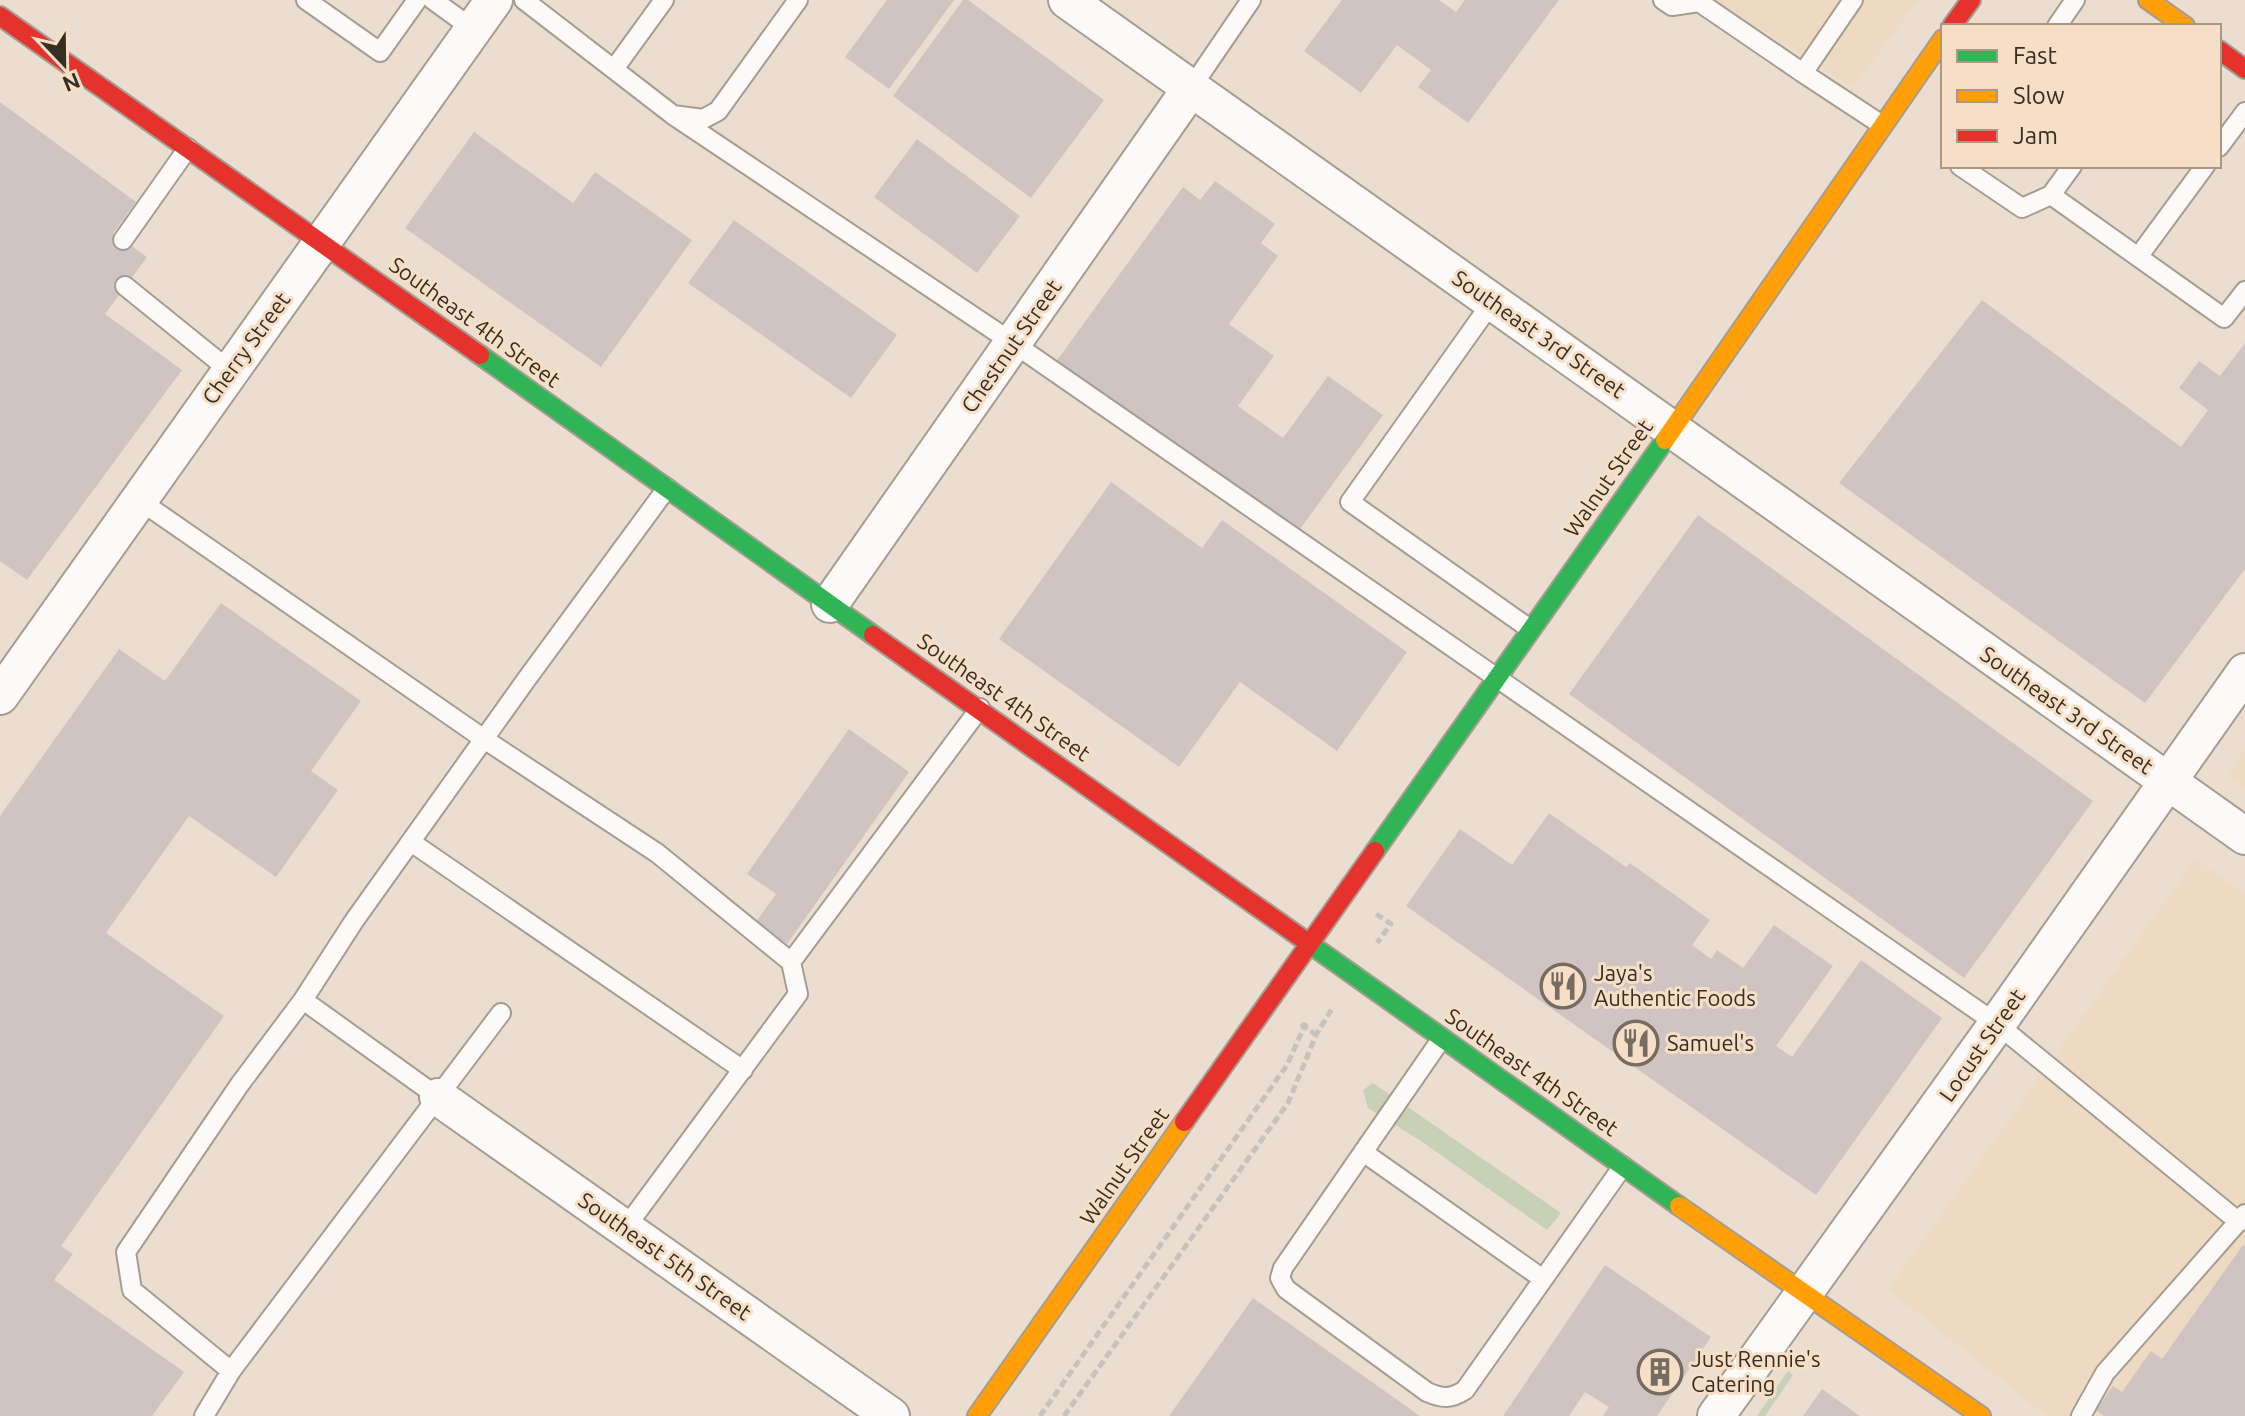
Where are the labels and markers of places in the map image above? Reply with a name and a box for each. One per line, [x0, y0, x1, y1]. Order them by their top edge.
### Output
place label: Jaya's Authentic Foods [1594, 960, 1756, 1010]
restaurant icon: Jaya's Authentic Foods [1539, 962, 1587, 1010]
restaurant icon: Samuel's [1612, 1019, 1660, 1067]
place label: Samuel's [1667, 1030, 1754, 1055]
place label: Just Rennie's Catering [1691, 1346, 1821, 1396]
building icon: Just Rennie's Catering [1636, 1348, 1684, 1396]

